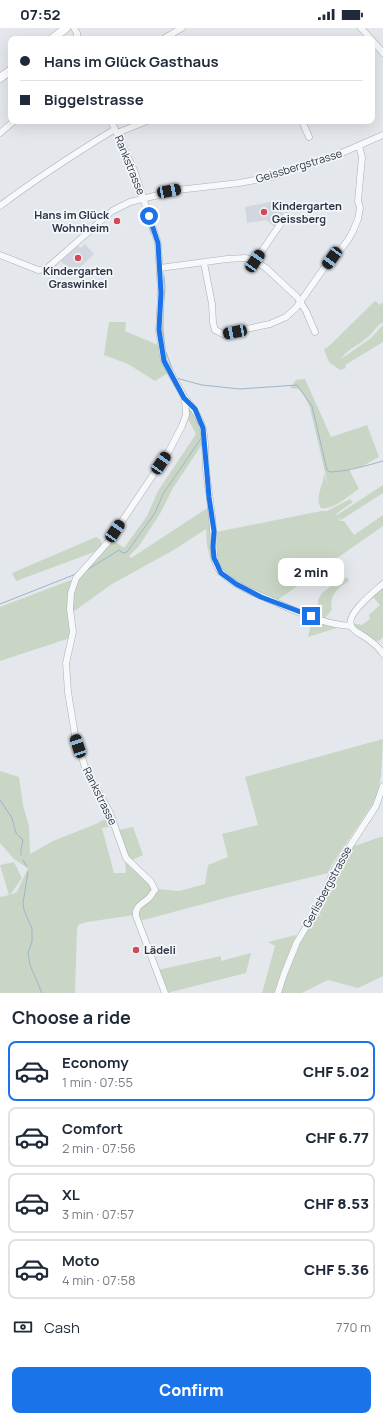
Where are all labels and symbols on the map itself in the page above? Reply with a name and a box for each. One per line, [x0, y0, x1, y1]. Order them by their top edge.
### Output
street label: Rankstrasse [112, 133, 149, 197]
street label: Geissbergstrasse [254, 145, 344, 186]
car [156, 183, 182, 199]
place label: Kindergarten Geissberg [272, 198, 342, 226]
place label: Hans im Glück Wohnheim [34, 207, 110, 235]
route start [140, 207, 158, 225]
marker: Kindergarten Geissberg [259, 207, 269, 217]
marker: Hans im Glück Wohnheim [112, 216, 122, 226]
car [320, 245, 344, 271]
car [243, 248, 267, 274]
marker: Kindergarten Graswinkel [73, 253, 83, 263]
place label: Kindergarten Graswinkel [43, 263, 113, 291]
car [222, 324, 248, 340]
car [149, 450, 173, 476]
car [103, 518, 127, 544]
callout: 2 min [278, 558, 344, 586]
route end [302, 607, 320, 625]
car [69, 733, 87, 759]
street label: Rankstrasse [80, 764, 121, 828]
street label: Gerlisbergstrasse [299, 843, 355, 930]
place label: Lädeli [144, 942, 176, 957]
marker: Lädeli [131, 945, 141, 955]

